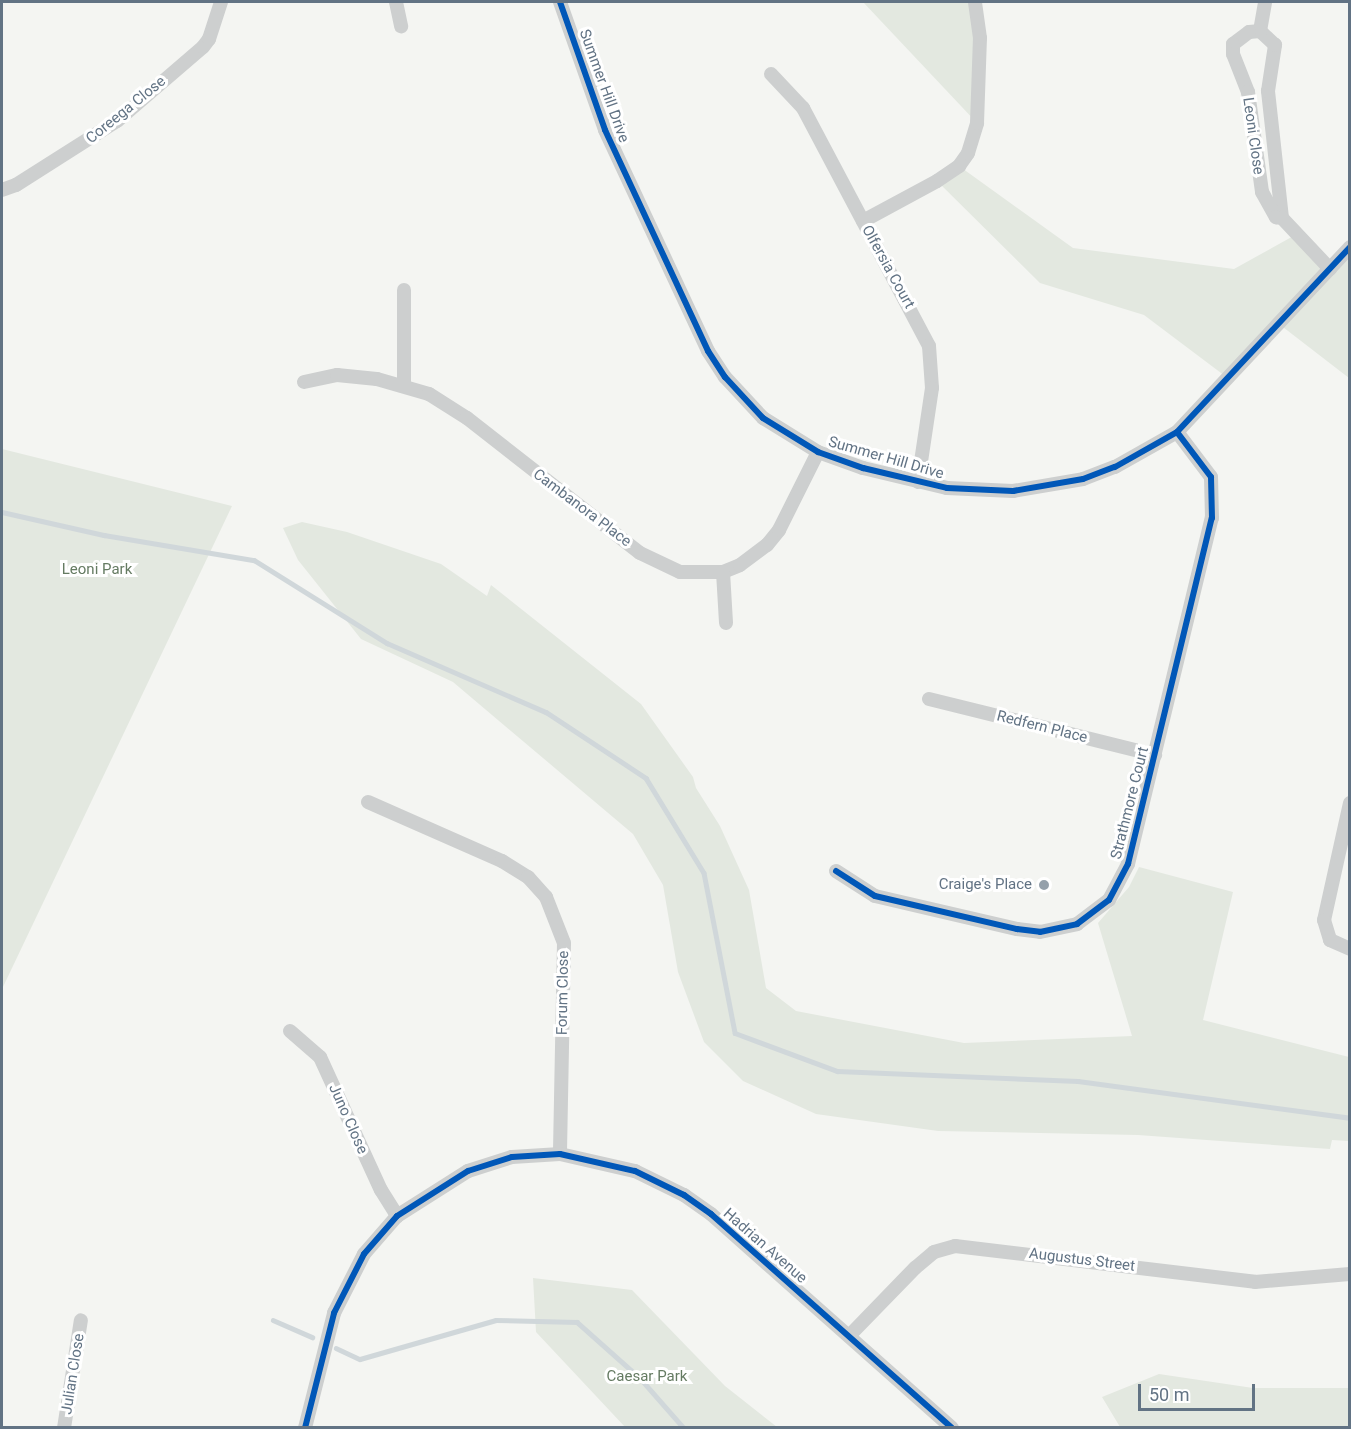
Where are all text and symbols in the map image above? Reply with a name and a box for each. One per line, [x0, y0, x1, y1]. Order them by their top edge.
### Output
street label: Summer Hill Drive [575, 27, 633, 145]
street label: Coreega Close [83, 72, 169, 148]
street label: Leoni Close [1239, 96, 1267, 176]
street label: Olfersia Court [858, 222, 918, 312]
street label: Summer Hill Drive [826, 433, 946, 483]
street label: Cambanora Place [529, 465, 635, 551]
park label: Leoni Park [62, 561, 132, 579]
street label: Redfern Place [995, 707, 1089, 747]
street label: Strathmore Court [1107, 745, 1153, 861]
place label: Craige's Place [939, 876, 1032, 894]
marker: Craige's Place [1037, 878, 1051, 892]
street label: Forum Close [553, 951, 573, 1035]
street label: Juno Close [325, 1081, 371, 1157]
street label: Hadrian Avenue [719, 1205, 811, 1287]
street label: Augustus Street [1028, 1245, 1136, 1275]
street label: Julian Close [58, 1332, 88, 1416]
park label: Caesar Park [607, 1368, 687, 1386]
scale bar [1141, 1372, 1258, 1410]
text: 50 m [1149, 1384, 1189, 1405]

